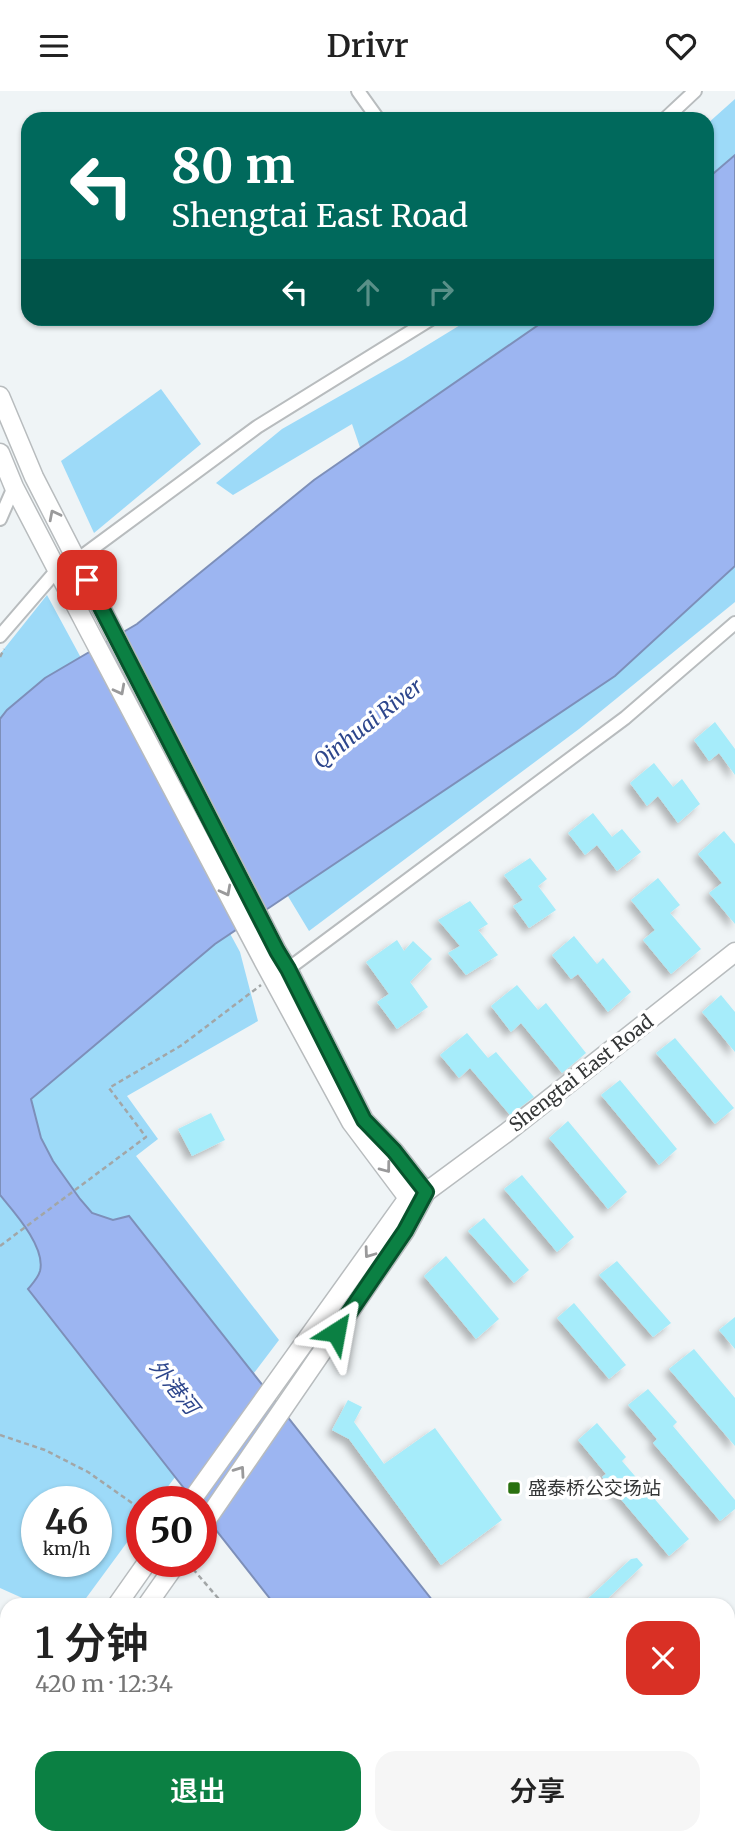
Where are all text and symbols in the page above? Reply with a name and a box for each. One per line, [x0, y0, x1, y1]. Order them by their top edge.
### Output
text: Drivr [326, 26, 409, 66]
icon: menu [35, 27, 73, 65]
icon: heart [662, 27, 700, 65]
text: 80 m [171, 135, 294, 196]
icon: left [56, 140, 147, 231]
text: Shengtai East Road [171, 196, 468, 236]
icon: left [276, 273, 314, 311]
icon: ahead [349, 273, 387, 311]
icon: right [422, 273, 460, 311]
one-way arrow [49, 510, 62, 522]
pin [57, 550, 117, 610]
icon: arrive [68, 561, 106, 599]
water label: Qinhuai River [308, 672, 428, 775]
one-way arrow [111, 682, 125, 695]
one-way arrow [218, 883, 232, 896]
street label: Shengtai East Road [504, 1009, 658, 1137]
one-way arrow [377, 1160, 390, 1173]
one-way arrow [364, 1245, 377, 1258]
position arrow [299, 1295, 373, 1369]
water label: 外港河 [144, 1354, 207, 1423]
one-way arrow [232, 1466, 245, 1479]
place label: 盛泰桥公交场站 [528, 1476, 661, 1500]
marker: 盛泰桥公交场站 [506, 1480, 522, 1496]
speed limit sign: 50 [126, 1486, 217, 1577]
text: 46 [45, 1500, 88, 1544]
text: km/h [43, 1537, 90, 1560]
text: 1 分钟 [35, 1617, 148, 1669]
button: close [626, 1621, 700, 1695]
text: 420 m · 12:34 [35, 1669, 173, 1698]
button: 退出 [35, 1751, 361, 1831]
button: 分享 [375, 1751, 700, 1831]

